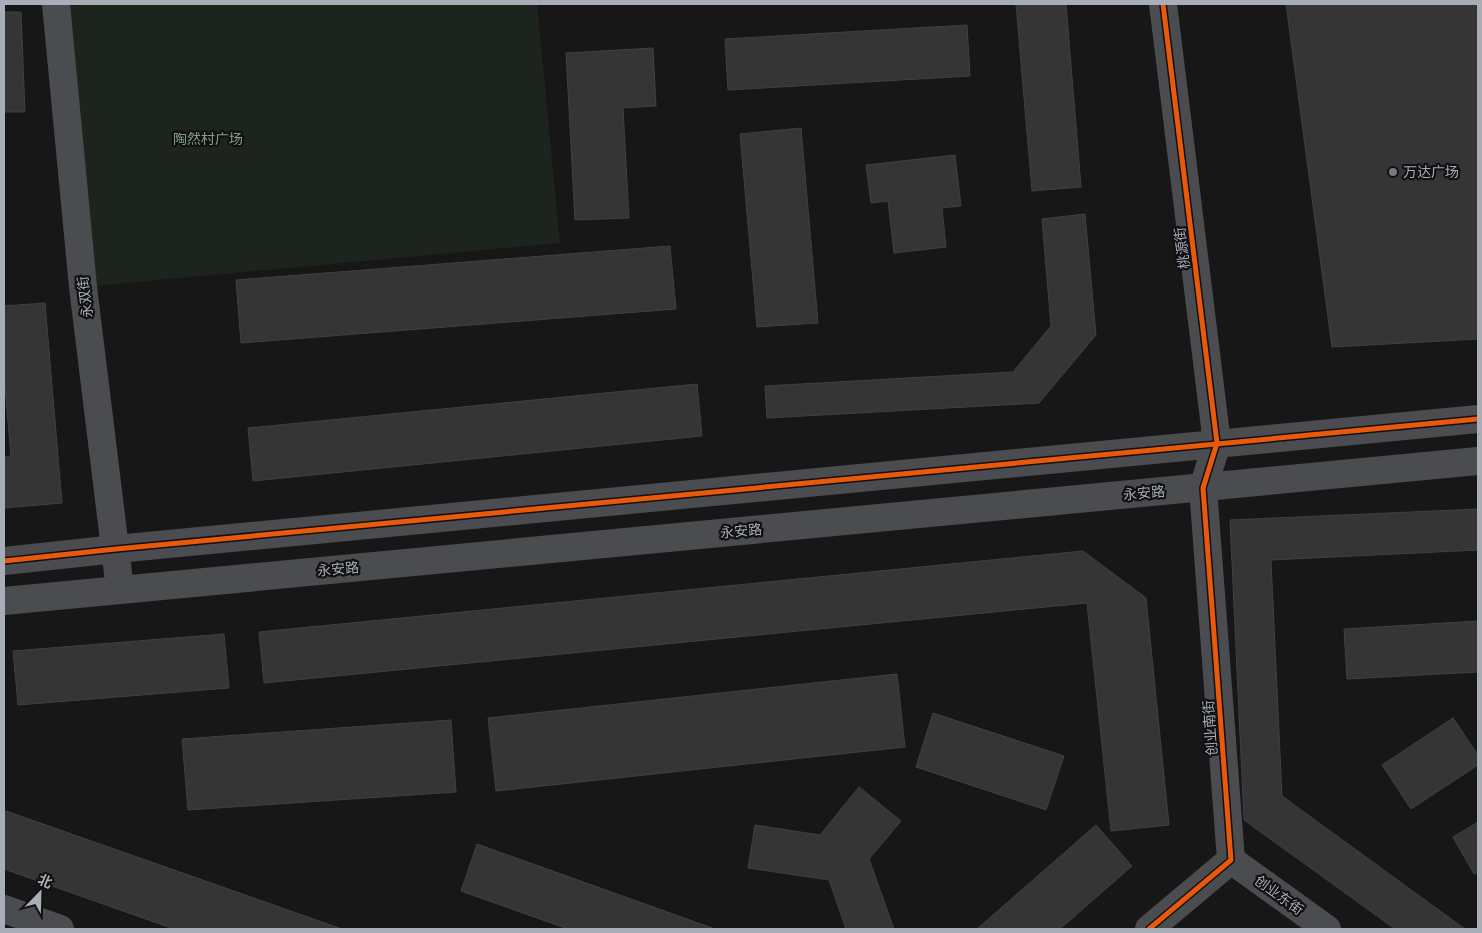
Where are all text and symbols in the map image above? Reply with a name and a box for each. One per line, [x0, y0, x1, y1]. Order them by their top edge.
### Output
park label: 陶然村广场 [173, 130, 243, 147]
place label: 万达广场 [1403, 163, 1459, 180]
marker: 万达广场 [1387, 166, 1399, 178]
street label: 桃源街 [1171, 226, 1192, 270]
street label: 永双街 [74, 275, 95, 319]
street label: 永安路 [1122, 482, 1166, 503]
street label: 永安路 [719, 520, 763, 541]
street label: 永安路 [316, 558, 360, 579]
street label: 创业南街 [1199, 700, 1220, 757]
north arrow [15, 868, 65, 918]
text: 北 [36, 870, 55, 891]
street label: 创业东街 [1252, 871, 1307, 918]

